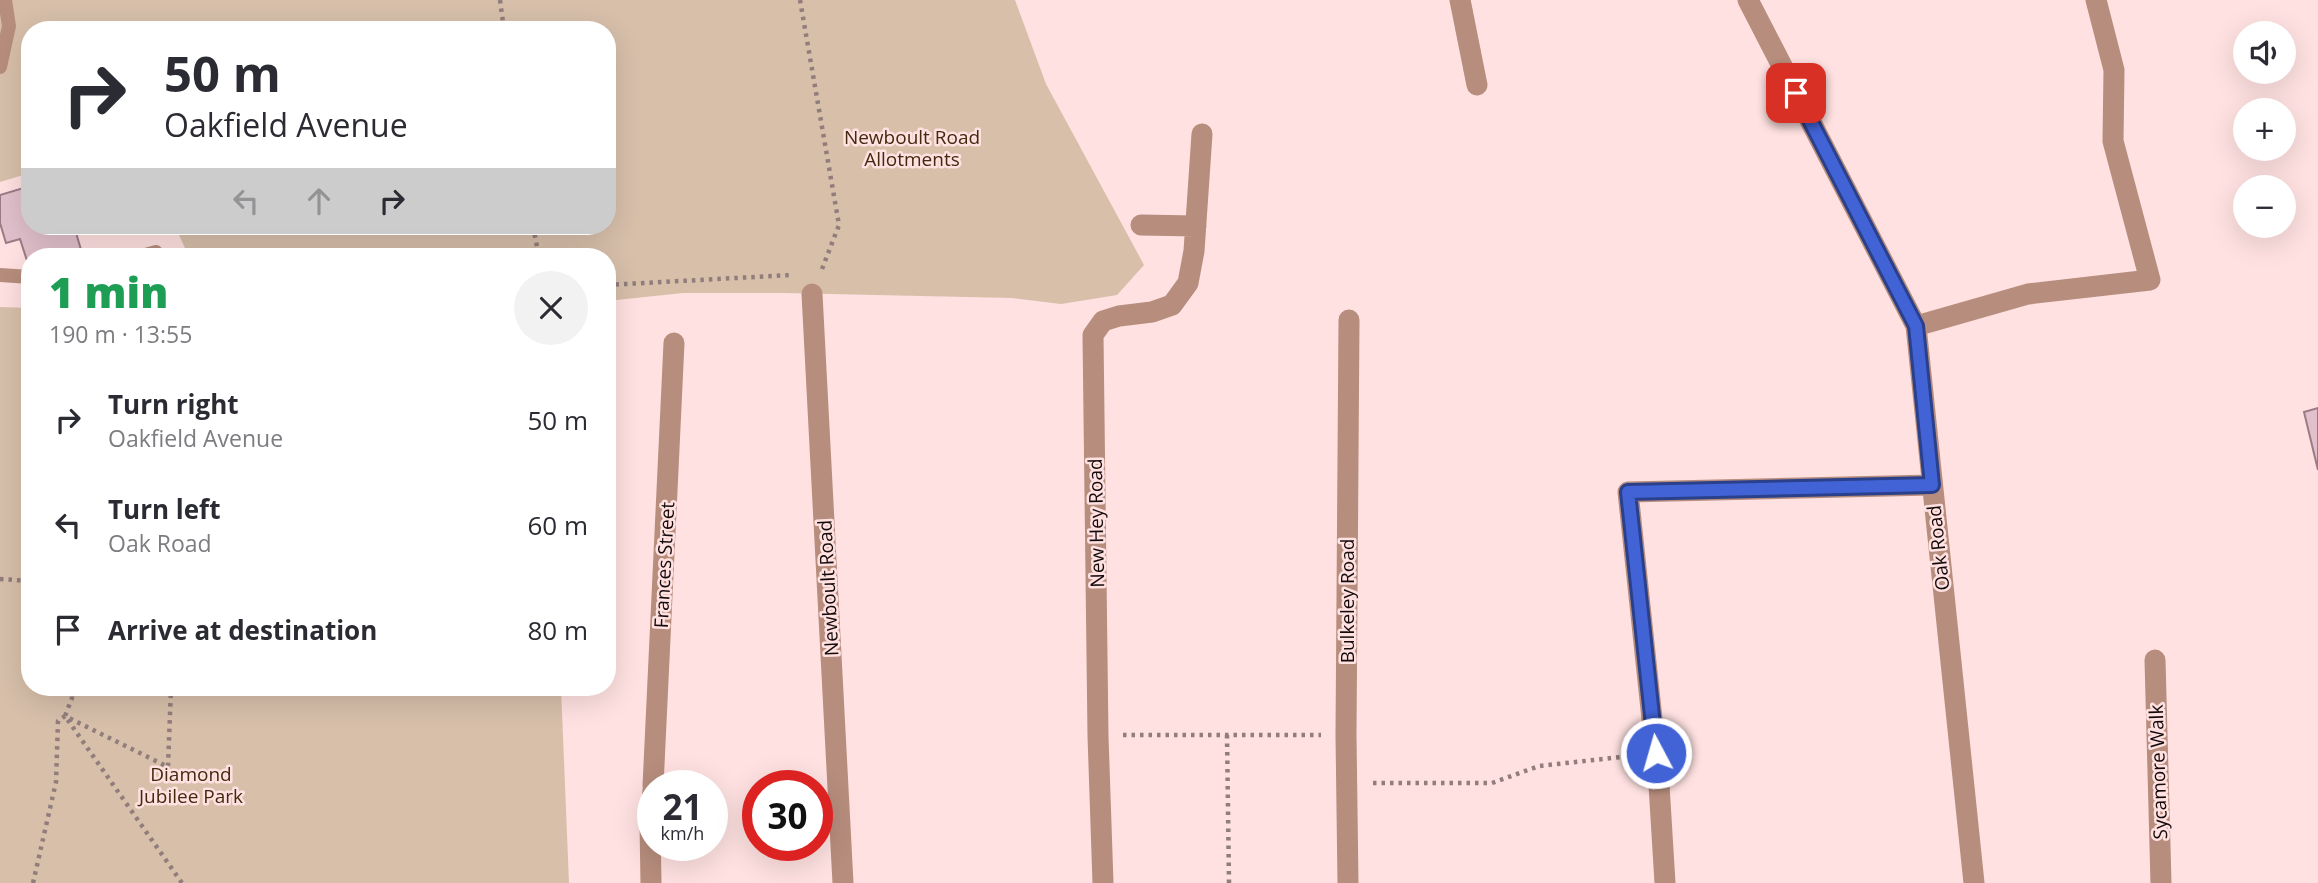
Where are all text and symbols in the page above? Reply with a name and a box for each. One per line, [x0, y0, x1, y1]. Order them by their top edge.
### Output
map controls [2233, 21, 2296, 238]
button: sound [2233, 21, 2296, 84]
text: 50 m [164, 40, 281, 106]
icon: right [49, 49, 140, 140]
pin [1766, 63, 1826, 123]
icon: arrive [1777, 74, 1815, 112]
button: + [2233, 98, 2296, 161]
text: Oakfield Avenue [164, 103, 408, 146]
park label: Newboult Road Allotments [844, 124, 980, 172]
button: − [2233, 175, 2296, 238]
icon: left [227, 182, 265, 220]
icon: ahead [300, 182, 338, 220]
icon: right [373, 182, 411, 220]
text: 1 min [49, 263, 168, 320]
button: close [514, 271, 588, 345]
text: 190 m · 13:55 [49, 318, 192, 350]
text: Turn right [108, 386, 239, 422]
icon: right [49, 401, 87, 439]
text: 50 m [527, 402, 588, 438]
text: Oakfield Avenue [108, 422, 283, 454]
street label: New Hey Road [1082, 458, 1110, 588]
text: Turn left [108, 491, 220, 527]
street label: Frances Street [648, 501, 680, 629]
street label: Oak Road [1921, 504, 1955, 592]
icon: left [49, 506, 87, 544]
text: 60 m [527, 507, 588, 543]
street label: Newboult Road [811, 519, 845, 657]
text: Oak Road [108, 527, 212, 559]
street label: Bulkeley Road [1334, 539, 1360, 663]
icon: arrive [49, 611, 87, 649]
text: Arrive at destination [108, 612, 377, 648]
text: 80 m [527, 612, 588, 648]
street label: Sycamore Walk [2143, 704, 2173, 840]
position arrow [1619, 716, 1693, 790]
park label: Diamond Jubilee Park [137, 761, 243, 809]
speed limit sign: 30 [742, 770, 833, 861]
text: 21 [662, 783, 703, 830]
text: km/h [661, 821, 704, 845]

